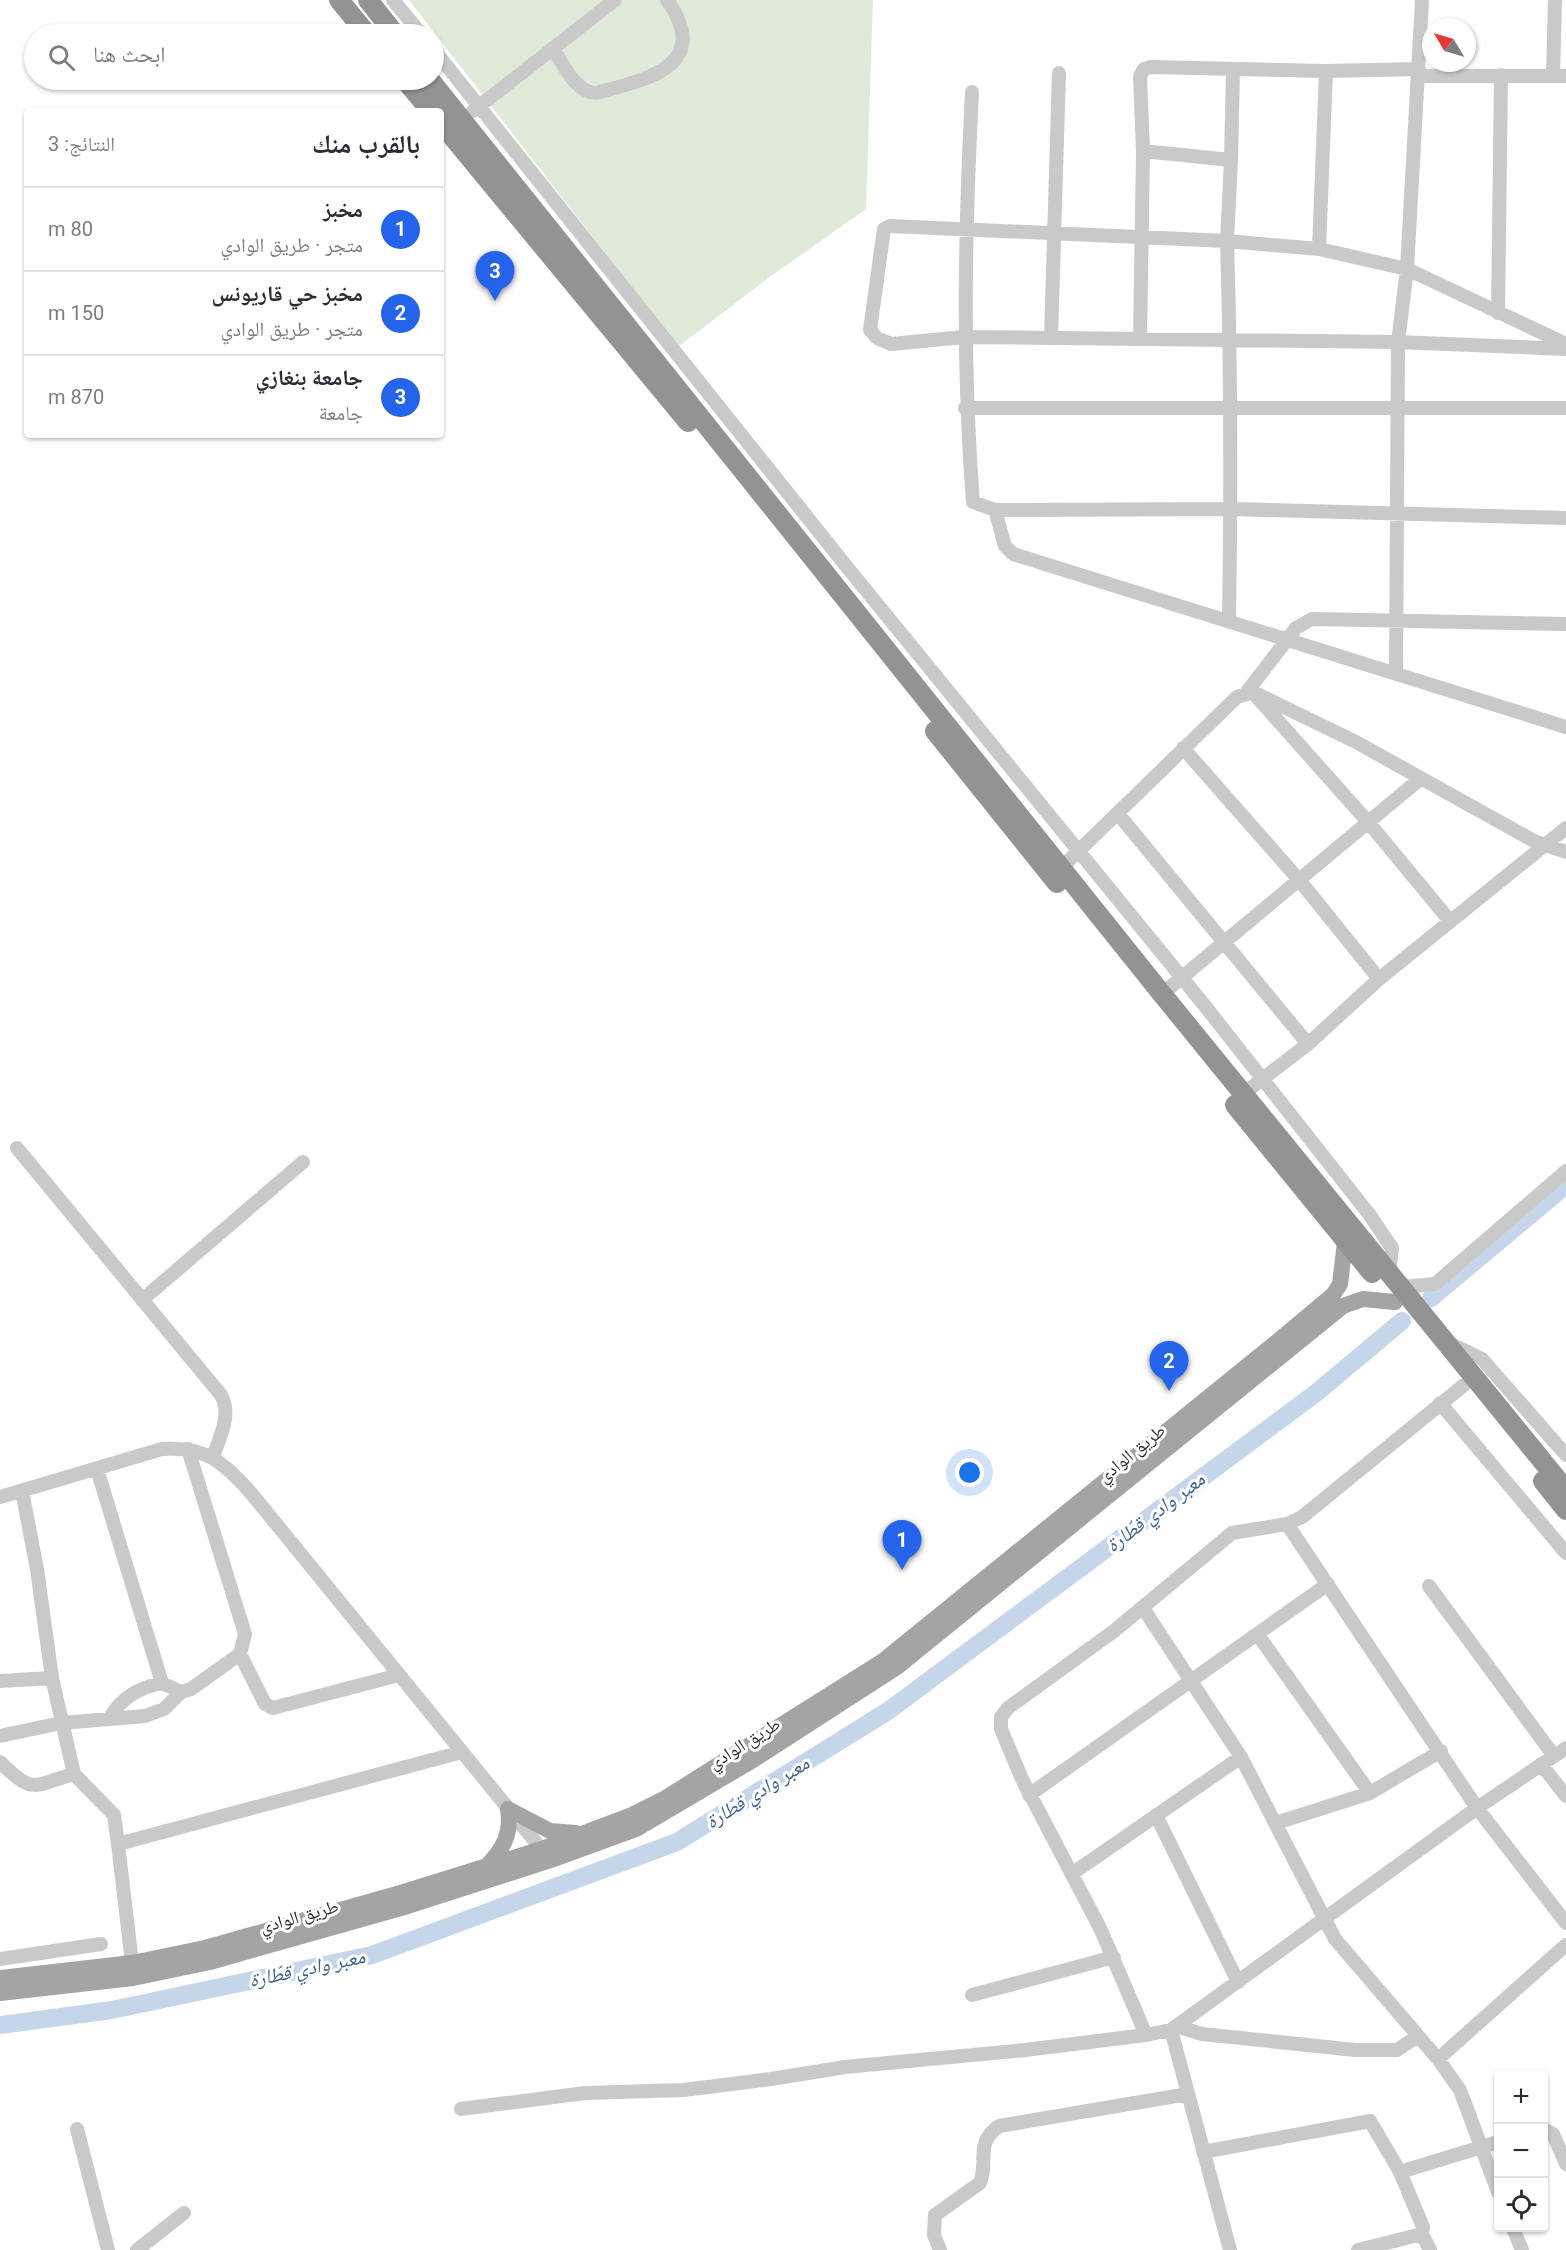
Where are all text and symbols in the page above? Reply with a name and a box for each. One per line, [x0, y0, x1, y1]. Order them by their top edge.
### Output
north arrow [1422, 18, 1476, 72]
search box [24, 24, 444, 90]
icon: search [45, 41, 78, 74]
text: ابحث هنا [93, 42, 166, 67]
text: بالقرب منك [312, 129, 420, 159]
text: النتائج: 3 [48, 132, 115, 156]
text: مخبز [323, 197, 363, 222]
text: 80 m [48, 217, 93, 241]
text: 1 [395, 217, 406, 241]
text: متجر · طريق الوادي [220, 233, 363, 257]
pin: 3 [476, 252, 514, 301]
text: مخبز حي قاريونس [211, 281, 363, 306]
text: 150 m [48, 301, 104, 325]
text: 2 [395, 301, 406, 325]
text: متجر · طريق الوادي [220, 317, 363, 341]
text: جامعة بنغازي [255, 365, 363, 390]
text: 870 m [48, 385, 104, 409]
text: 3 [395, 385, 406, 409]
text: جامعة [319, 401, 363, 425]
pin: 2 [1150, 1342, 1188, 1391]
street label: طريق الوادي [1093, 1419, 1172, 1490]
your location [955, 1458, 984, 1487]
water label: معبر وادي قطّارة [1101, 1467, 1212, 1560]
pin: 1 [882, 1520, 922, 1570]
street label: طريق الوادي [704, 1713, 786, 1777]
water label: معبر وادي قطّارة [701, 1751, 815, 1837]
street label: طريق الوادي [257, 1895, 342, 1942]
water label: معبر وادي قطّارة [247, 1944, 368, 1996]
map controls [1494, 2070, 1548, 2232]
button: + [1494, 2070, 1548, 2124]
button: − [1494, 2124, 1548, 2178]
button: locate [1494, 2178, 1548, 2232]

